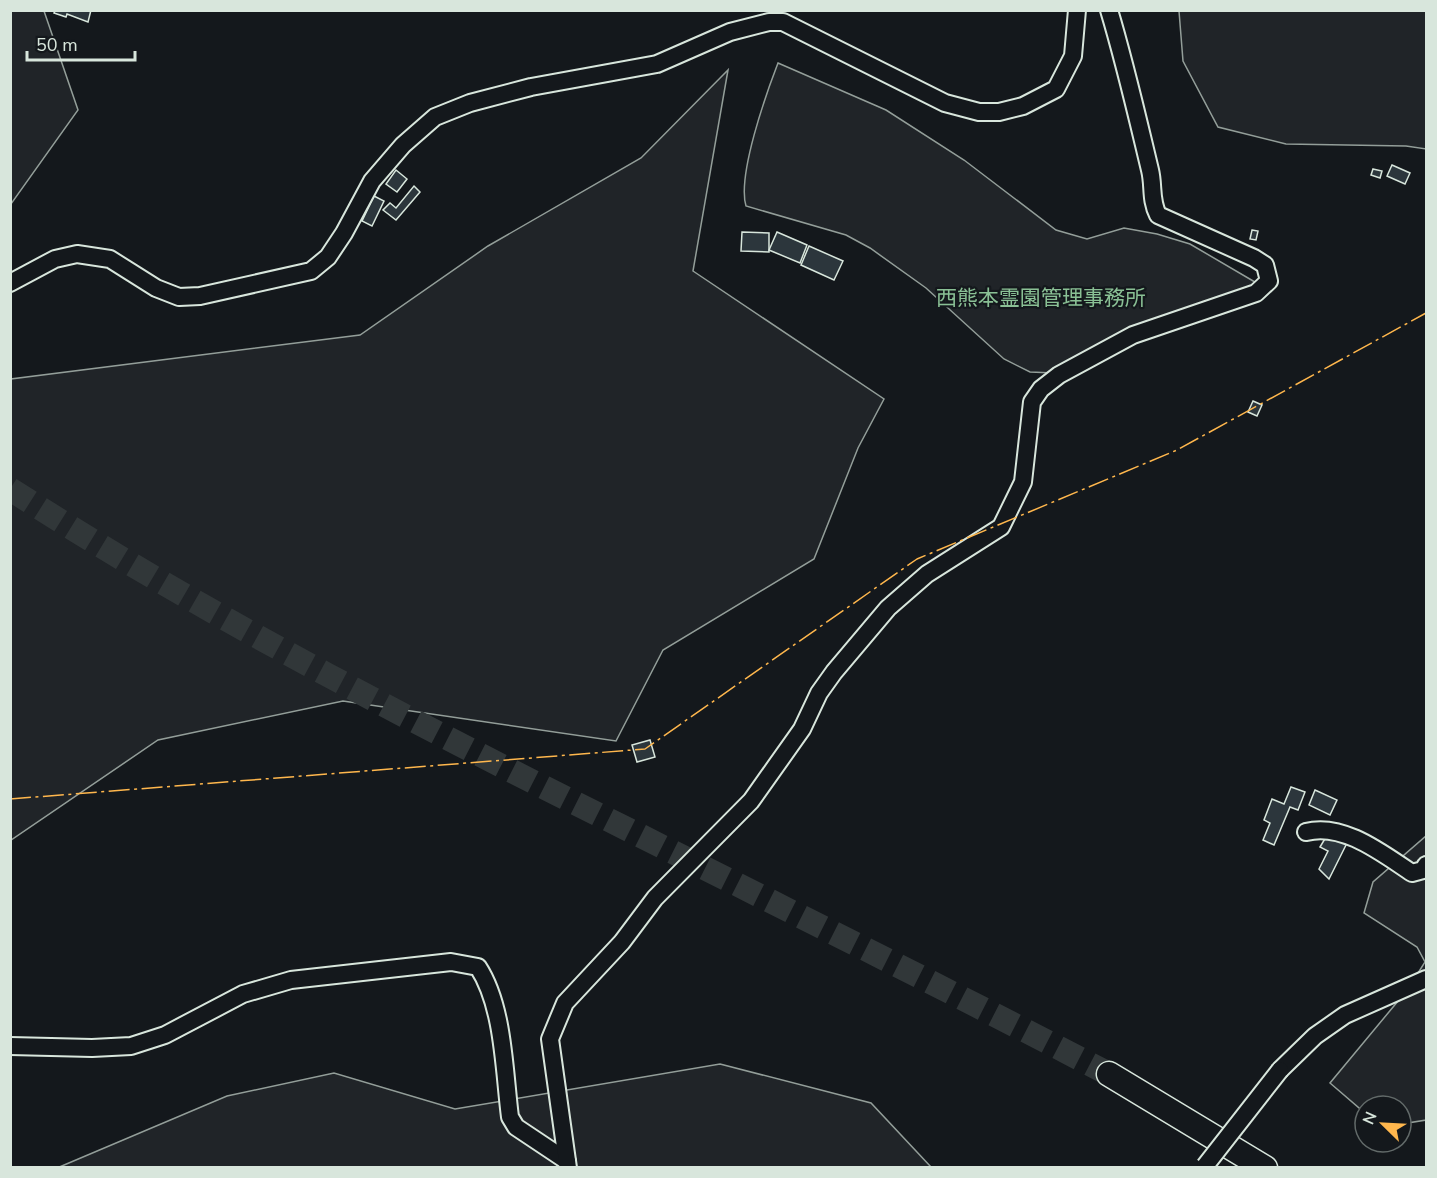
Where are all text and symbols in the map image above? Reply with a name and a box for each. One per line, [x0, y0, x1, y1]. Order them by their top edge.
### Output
scale bar [27, 24, 135, 62]
text: 50 m [36, 33, 78, 57]
park label: 西熊本霊園管理事務所 [936, 284, 1146, 312]
north arrow [1353, 1094, 1413, 1154]
text: N [1358, 1108, 1383, 1128]

